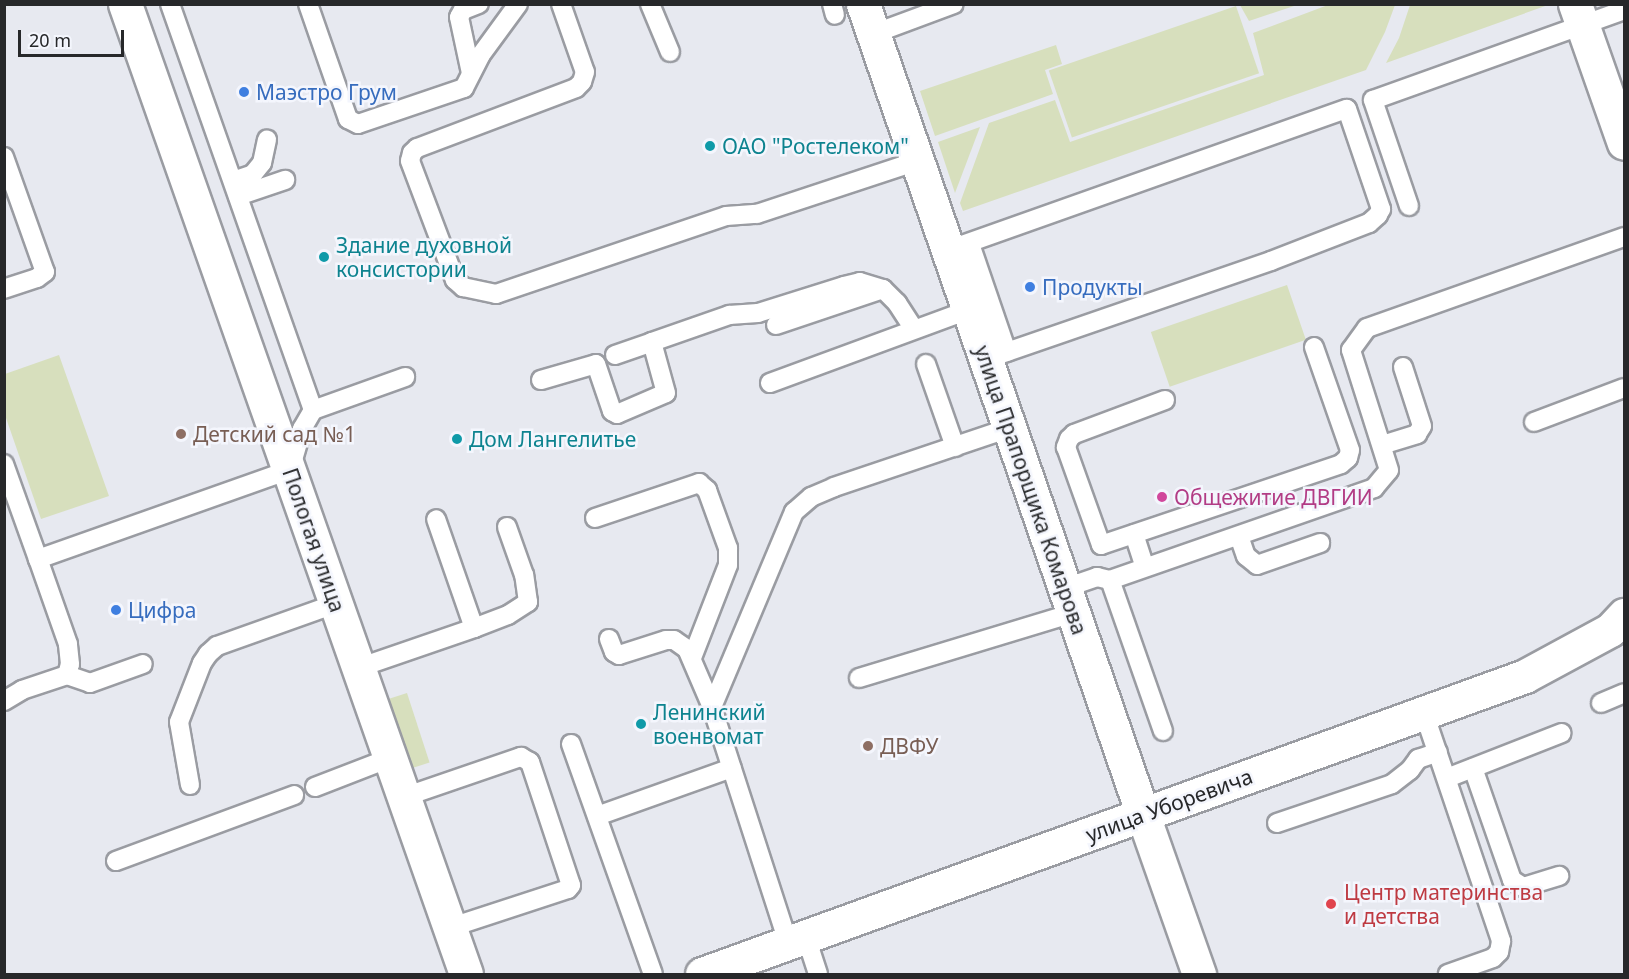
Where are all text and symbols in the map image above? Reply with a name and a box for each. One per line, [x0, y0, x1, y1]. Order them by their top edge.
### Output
scale bar [21, 18, 128, 56]
text: 20 m [29, 28, 71, 52]
place label: Маэстро Грум [256, 79, 397, 105]
marker: Маэстро Грум [237, 85, 251, 99]
place label: ОАО "Ростелеком" [722, 133, 909, 159]
marker: ОАО "Ростелеком" [703, 139, 717, 153]
place label: Здание духовной консистории [336, 232, 512, 282]
marker: Здание духовной консистории [317, 250, 331, 264]
place label: Продукты [1042, 274, 1143, 300]
marker: Продукты [1023, 280, 1037, 294]
street label: улица Прапорщика Комарова [970, 342, 1092, 638]
place label: Детский сад №1 [193, 421, 356, 447]
place label: Дом Лангелитье [469, 426, 636, 452]
marker: Детский сад №1 [174, 427, 188, 441]
marker: Дом Лангелитье [450, 432, 464, 446]
street label: Пологая улица [278, 465, 350, 615]
place label: Общежитие ДВГИИ [1174, 484, 1373, 510]
marker: Общежитие ДВГИИ [1155, 490, 1169, 504]
place label: Цифра [128, 597, 197, 623]
marker: Цифра [109, 603, 123, 617]
place label: Ленинский военвомат [653, 699, 766, 749]
marker: Ленинский военвомат [634, 717, 648, 731]
place label: ДВФУ [880, 733, 938, 759]
marker: ДВФУ [861, 739, 875, 753]
street label: улица Уборевича [1082, 763, 1256, 847]
place label: Центр материнства и детства [1344, 879, 1543, 929]
marker: Центр материнства и детства [1322, 895, 1340, 913]

